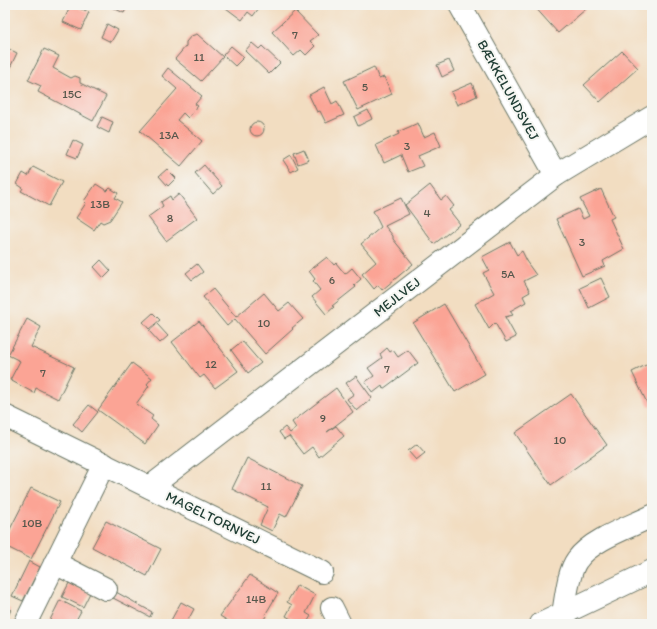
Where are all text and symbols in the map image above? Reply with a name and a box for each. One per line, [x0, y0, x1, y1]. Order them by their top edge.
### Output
house number: 7 [292, 28, 298, 42]
street label: BÆKKELUNDSVEJ [473, 37, 543, 143]
house number: 11 [193, 50, 205, 64]
house number: 5 [362, 80, 368, 94]
house number: 15C [62, 87, 82, 101]
house number: 13A [159, 128, 179, 142]
house number: 3 [404, 139, 411, 153]
house number: 13B [90, 197, 110, 211]
house number: 4 [423, 206, 431, 220]
house number: 8 [167, 211, 174, 225]
house number: 3 [579, 235, 586, 249]
house number: 5A [501, 267, 515, 281]
house number: 6 [329, 273, 335, 287]
street label: MEJLVEJ [370, 273, 424, 321]
house number: 10 [258, 316, 270, 330]
house number: 12 [205, 357, 218, 371]
house number: 7 [384, 362, 390, 376]
house number: 7 [40, 366, 46, 380]
house number: 9 [320, 411, 326, 425]
house number: 10 [554, 433, 566, 447]
house number: 11 [260, 479, 272, 493]
street label: MAGELTORNVEJ [163, 488, 263, 548]
house number: 10B [22, 516, 43, 530]
house number: 14B [246, 592, 267, 606]

